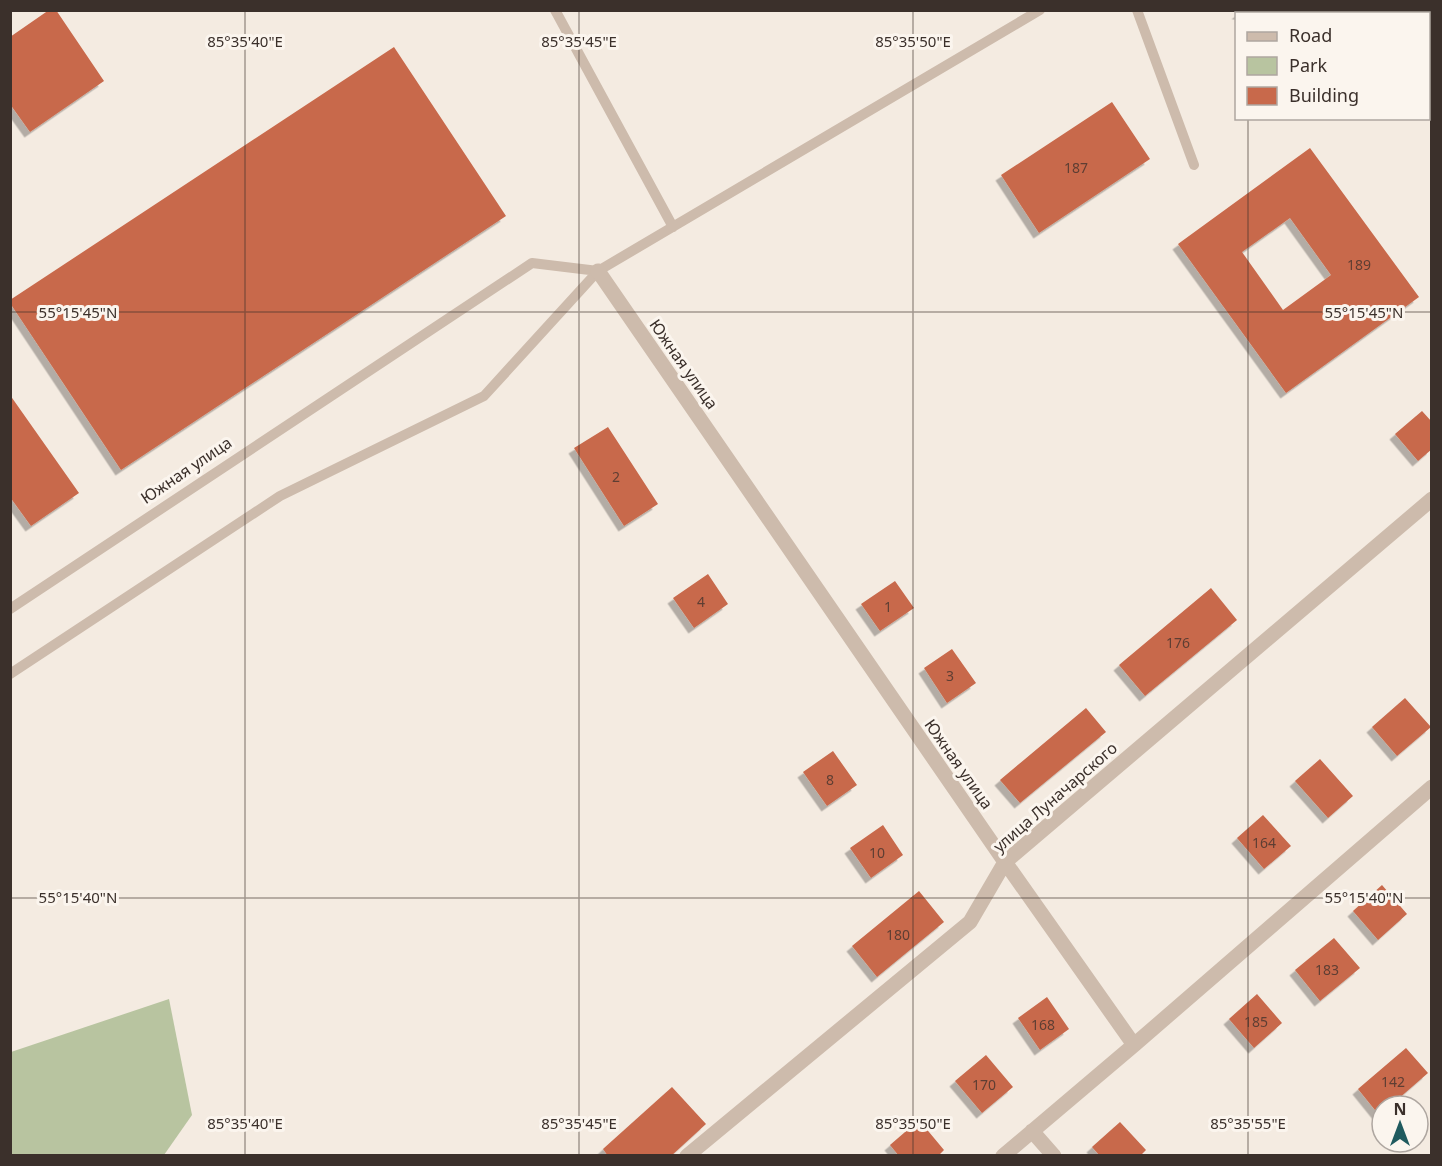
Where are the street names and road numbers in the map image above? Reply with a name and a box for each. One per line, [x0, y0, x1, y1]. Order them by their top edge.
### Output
street label: Южная улица [645, 315, 723, 413]
street label: Южная улица [136, 431, 236, 509]
street label: Южная улица [920, 715, 998, 813]
street label: улица Луначарского [988, 737, 1122, 857]

